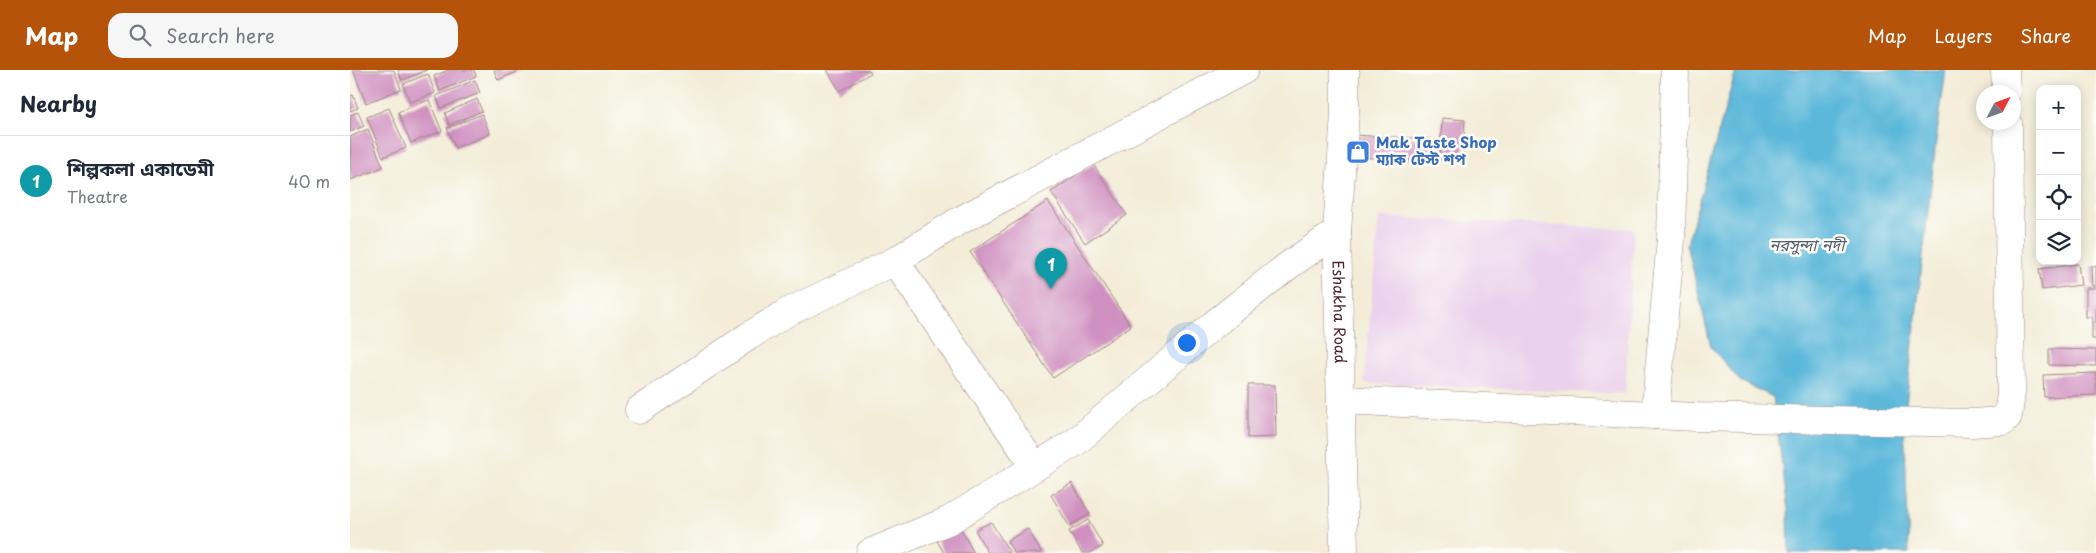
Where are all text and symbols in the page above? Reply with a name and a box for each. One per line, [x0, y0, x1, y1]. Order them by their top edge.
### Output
search box [108, 13, 458, 58]
text: Map [25, 17, 78, 53]
icon: search [126, 21, 154, 49]
text: Search here [166, 21, 275, 49]
text: Map [1868, 22, 1907, 49]
text: Layers [1935, 22, 1992, 49]
text: Share [2020, 22, 2071, 49]
north arrow [1976, 85, 2021, 130]
map controls [2036, 85, 2081, 265]
button: + [2036, 85, 2081, 130]
text: Nearby [20, 87, 97, 119]
place label: Mak Taste Shop ম্যাক টেস্ট শপ [1375, 130, 1497, 170]
button: − [2036, 130, 2081, 175]
shop icon: Mak Taste Shop ম্যাক টেস্ট শপ [1345, 139, 1371, 165]
text: শিল্পকলা একাডেমী [67, 154, 214, 182]
text: 1 [32, 169, 40, 193]
text: 40 m [288, 169, 330, 193]
button: locate [2036, 175, 2081, 220]
text: Theatre [67, 184, 128, 208]
button: layers [2036, 220, 2081, 265]
water label: নরসুন্দা নদী [1770, 232, 1847, 256]
pin: 1 [1035, 248, 1067, 289]
street label: Eshakha Road [1328, 260, 1353, 364]
your location [1174, 330, 1200, 356]

